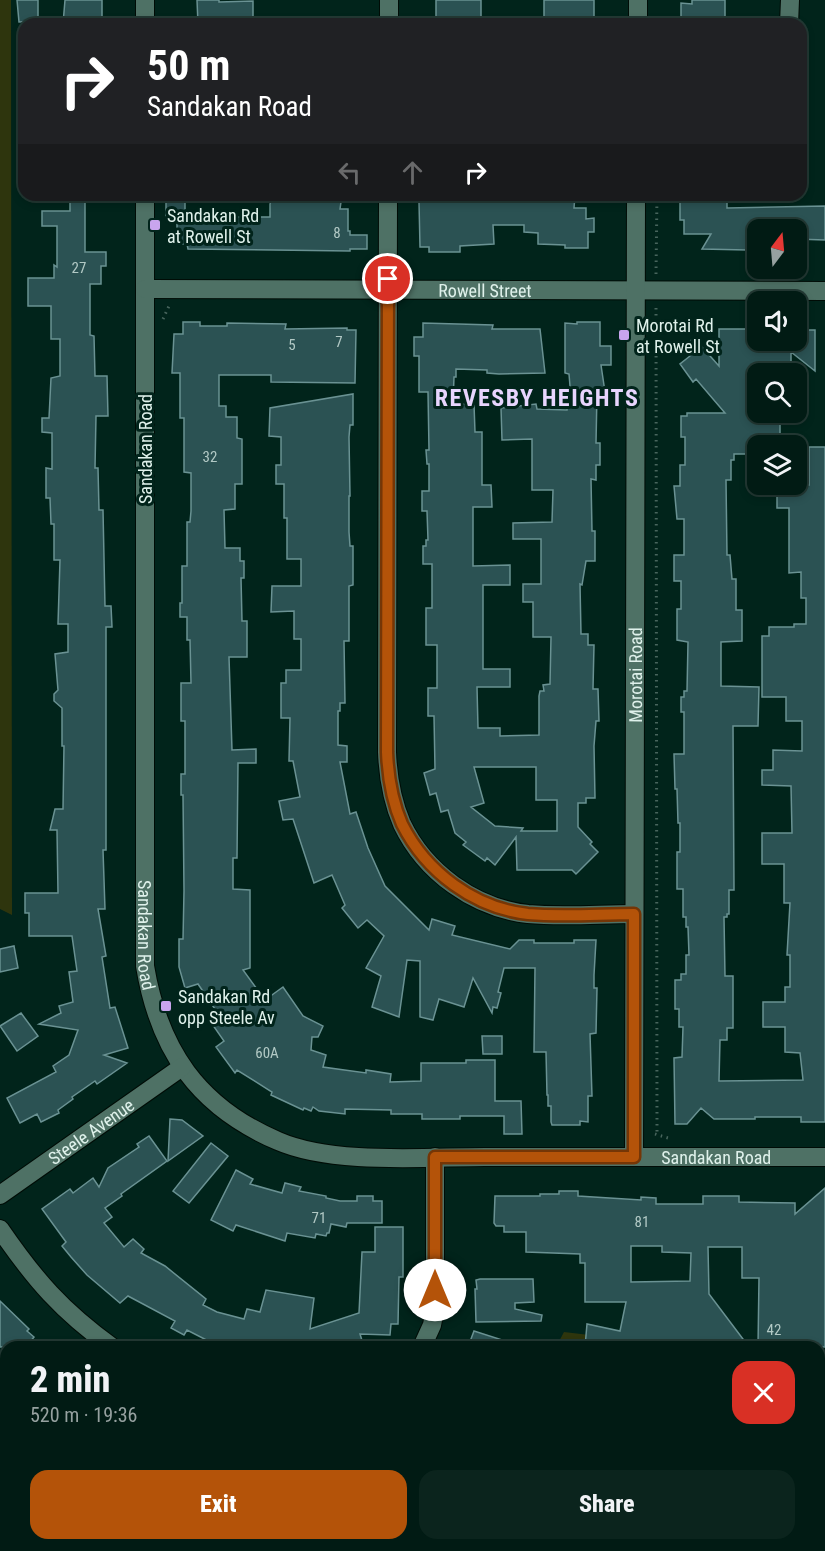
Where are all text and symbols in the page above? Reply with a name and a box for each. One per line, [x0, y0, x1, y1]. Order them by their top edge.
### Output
text: 50 m [147, 41, 230, 90]
icon: right [48, 42, 126, 120]
text: Sandakan Road [147, 91, 312, 123]
icon: left [333, 156, 366, 189]
icon: ahead [396, 156, 429, 189]
icon: right [459, 156, 492, 189]
place label: Sandakan Rd at Rowell St [167, 205, 259, 247]
marker: Sandakan Rd at Rowell St [148, 218, 162, 232]
north arrow [747, 219, 807, 279]
map controls [747, 219, 807, 495]
house number: 8 [333, 224, 341, 242]
pin [362, 253, 413, 304]
house number: 27 [72, 259, 86, 277]
icon: arrive [371, 262, 404, 295]
street label: Rowell Street [438, 279, 532, 301]
button: sound [747, 291, 807, 351]
place label: Morotai Rd at Rowell St [636, 315, 720, 357]
marker: Morotai Rd at Rowell St [617, 328, 631, 342]
house number: 7 [335, 333, 343, 351]
house number: 5 [288, 336, 296, 354]
button: search [747, 363, 807, 423]
district label: REVESBY HEIGHTS [435, 384, 639, 412]
street label: Sandakan Road [135, 394, 156, 504]
button: layers [747, 435, 807, 495]
house number: 32 [203, 448, 217, 466]
street label: Morotai Road [624, 627, 646, 723]
street label: Sandakan Road [134, 880, 160, 992]
place label: Sandakan Rd opp Steele Av [178, 986, 275, 1028]
marker: Sandakan Rd opp Steele Av [159, 999, 173, 1013]
house number: 60A [255, 1044, 279, 1062]
street label: Steele Avenue [44, 1094, 138, 1169]
street label: Sandakan Road [661, 1147, 771, 1168]
house number: 71 [312, 1209, 326, 1227]
house number: 81 [635, 1213, 649, 1231]
position arrow [403, 1258, 467, 1322]
house number: 42 [767, 1321, 781, 1339]
text: 2 min [30, 1359, 110, 1401]
button: close [732, 1361, 795, 1424]
text: 520 m · 19:36 [30, 1403, 137, 1427]
button: Exit [30, 1470, 407, 1539]
button: Share [419, 1470, 795, 1539]

